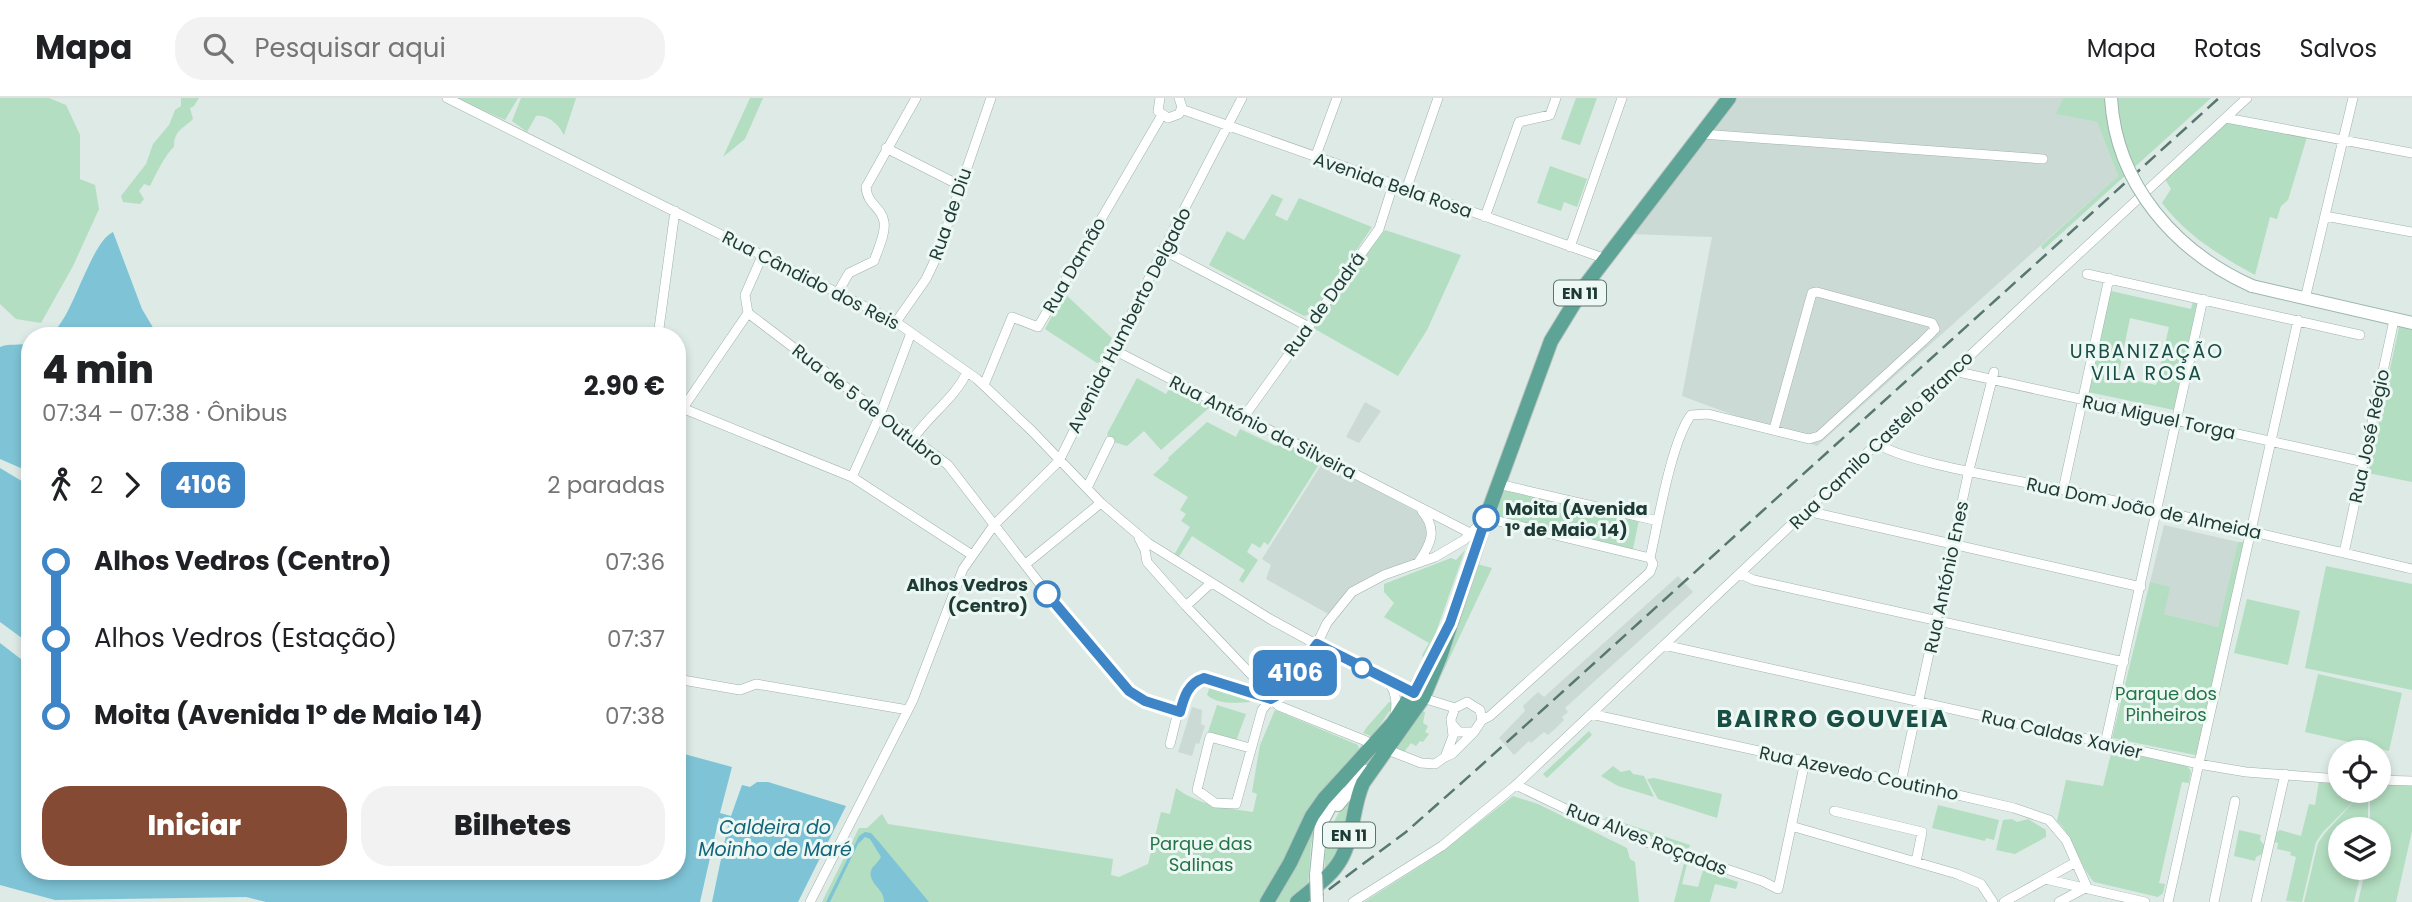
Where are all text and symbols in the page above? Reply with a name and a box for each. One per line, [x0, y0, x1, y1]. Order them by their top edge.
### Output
search box [175, 17, 665, 80]
text: Mapa [35, 24, 133, 71]
icon: search [199, 29, 237, 67]
text: Pesquisar aqui [255, 30, 446, 66]
text: Mapa [2087, 32, 2156, 65]
text: Rotas [2194, 32, 2261, 65]
text: Salvos [2299, 32, 2377, 65]
street label: Avenida Bela Rosa [1310, 146, 1476, 224]
street label: Rua de Diu [923, 164, 977, 264]
street label: Avenida Humberto Delgado [1061, 203, 1197, 437]
street label: Rua Damão [1037, 213, 1111, 317]
street label: Rua Cândido dos Reis [718, 224, 904, 336]
street label: Rua de Dadrá [1278, 247, 1370, 361]
road number: EN 11 [1554, 280, 1606, 306]
street label: Rua de 5 de Outubro [787, 338, 949, 472]
district label: URBANIZAÇÃO VILA ROSA [2070, 338, 2224, 387]
text: 4 min [42, 343, 154, 396]
street label: Rua Camilo Castelo Branco [1783, 345, 1979, 535]
street label: Rua José Régio [2343, 367, 2395, 505]
text: 2.90 € [584, 368, 665, 404]
street label: Rua António da Silveira [1165, 369, 1361, 485]
street label: Rua Miguel Torga [2080, 389, 2238, 445]
text: 07:34 – 07:38 · Ônibus [42, 397, 288, 429]
icon: walk [42, 466, 80, 504]
icon: forward [113, 466, 151, 504]
text: 4106 [175, 468, 231, 501]
text: 2 [90, 469, 103, 501]
text: 2 paradas [547, 469, 665, 501]
street label: Rua Dom João de Almeida [2024, 471, 2264, 545]
place label: Moita (Avenida 1º de Maio 14) [1505, 496, 1648, 542]
street label: Rua António Enes [1918, 499, 1974, 655]
marker: Moita (Avenida 1º de Maio 14) [1473, 505, 1499, 531]
text: Alhos Vedros (Centro) [94, 543, 392, 579]
text: 07:36 [605, 546, 665, 578]
place label: Alhos Vedros (Centro) [906, 572, 1028, 618]
marker: Alhos Vedros (Centro) [1034, 581, 1060, 607]
text: Alhos Vedros (Estação) [94, 620, 397, 656]
text: 07:37 [607, 623, 665, 655]
line badge: 4106 [1246, 650, 1344, 696]
text: 4106 [1267, 656, 1323, 689]
unlabelled marker [1352, 658, 1372, 678]
park label: Parque dos Pinheiros [2115, 681, 2217, 727]
text: Moita (Avenida 1º de Maio 14) [94, 697, 483, 733]
text: 07:38 [605, 700, 665, 732]
district label: BAIRRO GOUVEIA [1716, 702, 1950, 735]
street label: Rua Caldas Xavier [1979, 703, 2145, 765]
street label: Rua Azevedo Coutinho [1757, 740, 1961, 806]
map controls [2328, 740, 2391, 880]
button: locate [2328, 740, 2391, 803]
button: Iniciar [42, 786, 347, 866]
button: Bilhetes [361, 786, 665, 866]
street label: Rua Alves Roçadas [1563, 797, 1731, 881]
water label: Caldeira do Moinho de Maré [698, 814, 852, 863]
button: layers [2328, 817, 2391, 880]
road number: EN 11 [1323, 822, 1375, 848]
park label: Parque das Salinas [1150, 831, 1252, 877]

